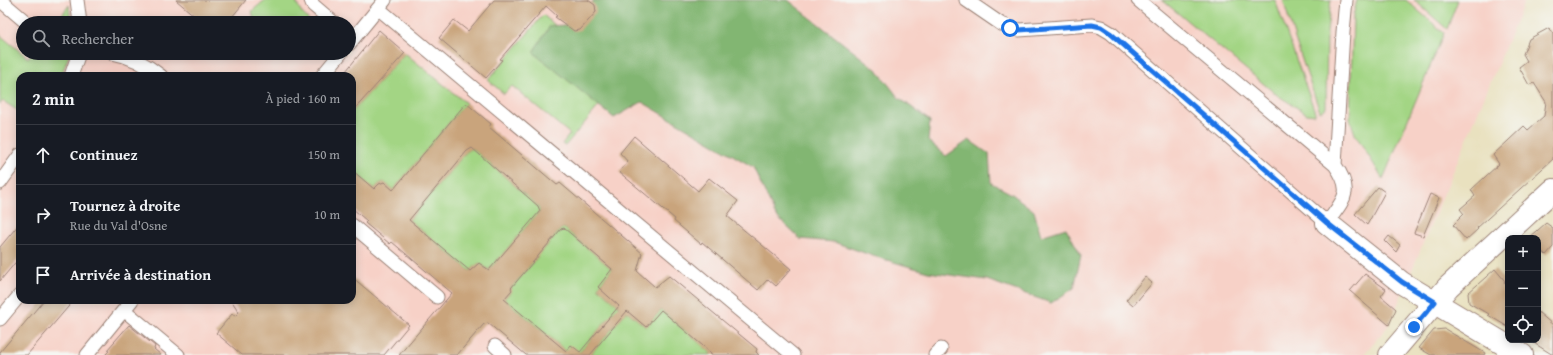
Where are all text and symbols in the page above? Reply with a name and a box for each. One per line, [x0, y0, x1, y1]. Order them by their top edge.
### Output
search box [16, 16, 356, 60]
route start [1001, 19, 1019, 37]
icon: search [30, 27, 52, 49]
text: Rechercher [62, 28, 134, 49]
text: 2 min [32, 86, 74, 111]
text: À pied · 160 m [265, 89, 340, 108]
icon: ahead [32, 144, 54, 166]
text: Continuez [70, 144, 138, 165]
text: 150 m [308, 145, 340, 164]
text: Tournez à droite [70, 195, 180, 216]
icon: right [32, 204, 54, 226]
text: 10 m [314, 205, 340, 224]
text: Rue du Val d'Osne [70, 216, 167, 235]
map controls [1505, 235, 1541, 343]
button: + [1505, 235, 1541, 271]
icon: arrive [32, 264, 54, 286]
text: Arrivée à destination [70, 264, 211, 285]
button: − [1505, 271, 1541, 307]
button: locate [1505, 307, 1541, 343]
route end [1405, 318, 1423, 336]

